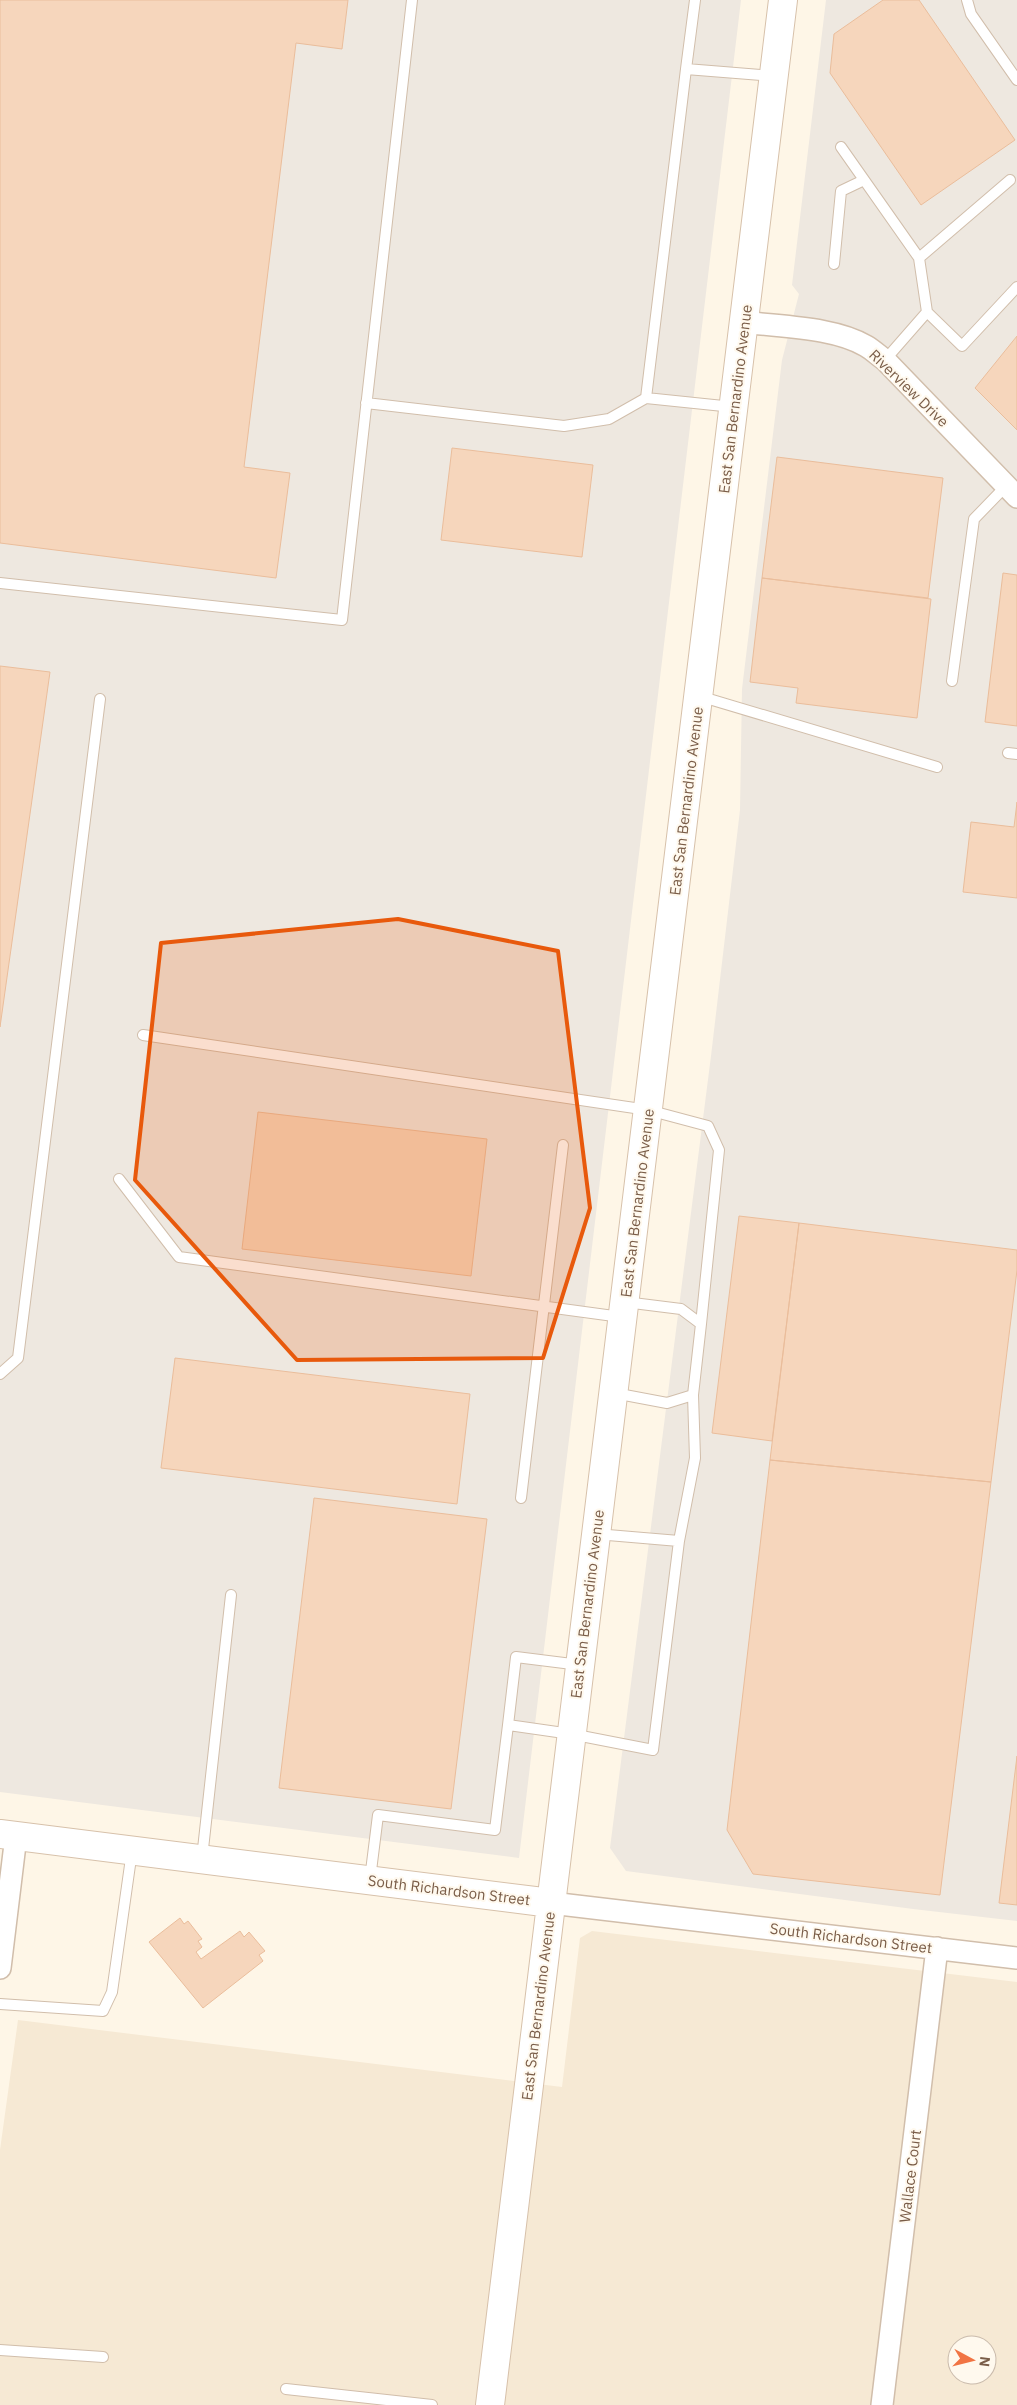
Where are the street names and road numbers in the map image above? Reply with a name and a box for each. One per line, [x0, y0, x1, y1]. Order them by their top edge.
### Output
street label: East San Bernardino Avenue [714, 304, 756, 494]
street label: Riverview Drive [865, 345, 953, 431]
street label: East San Bernardino Avenue [665, 706, 707, 896]
street label: East San Bernardino Avenue [616, 1108, 658, 1298]
street label: East San Bernardino Avenue [566, 1509, 608, 1699]
street label: South Richardson Street [367, 1871, 531, 1909]
street label: East San Bernardino Avenue [517, 1911, 559, 2101]
street label: South Richardson Street [769, 1919, 933, 1957]
street label: Wallace Court [895, 2128, 925, 2224]

